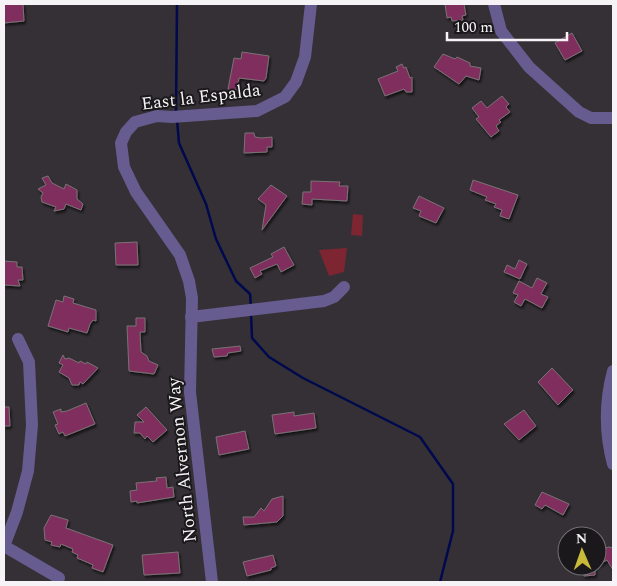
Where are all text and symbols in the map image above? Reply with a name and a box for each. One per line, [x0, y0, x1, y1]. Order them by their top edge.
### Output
scale bar [447, 10, 567, 42]
text: 100 m [454, 16, 493, 39]
street label: East la Espalda [140, 76, 263, 118]
street label: North Alvernon Way [160, 375, 204, 544]
north arrow [557, 526, 607, 576]
text: N [575, 528, 588, 549]

